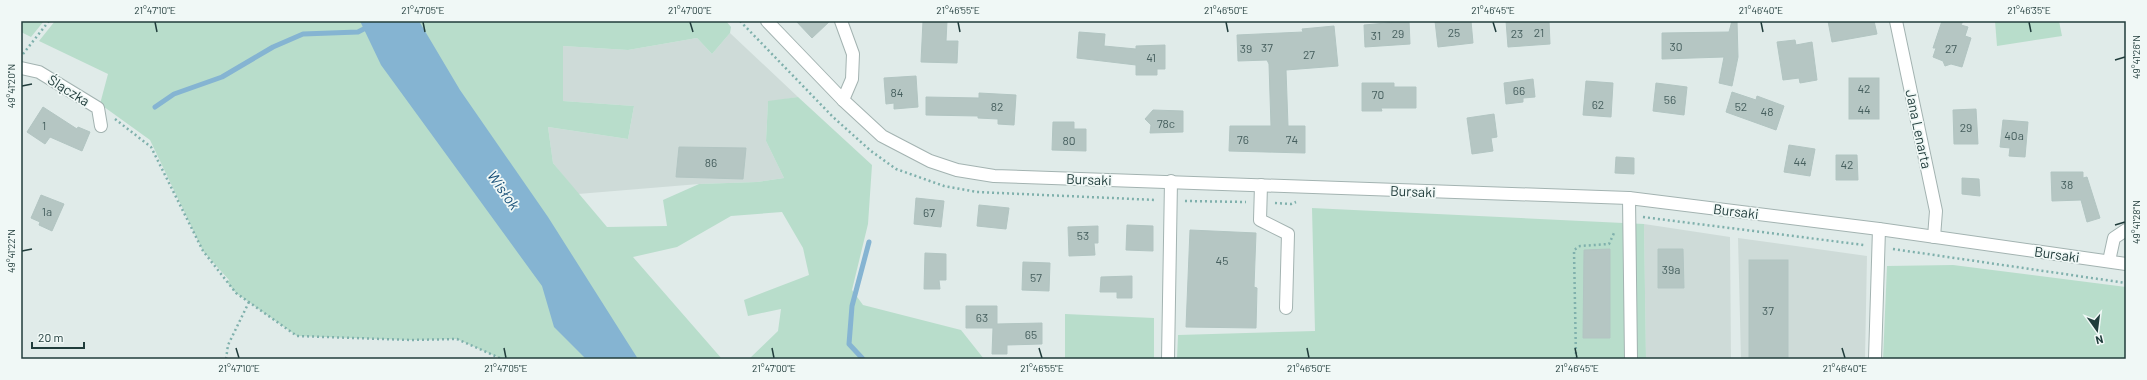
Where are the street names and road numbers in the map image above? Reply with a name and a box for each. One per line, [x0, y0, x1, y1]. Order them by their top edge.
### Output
street label: Ślączka [45, 71, 93, 109]
street label: Jana Lenarta [1902, 88, 1936, 170]
street label: Bursaki [1066, 170, 1112, 188]
street label: Bursaki [1390, 182, 1436, 200]
street label: Bursaki [1712, 200, 1760, 222]
street label: Bursaki [2033, 242, 2081, 266]

